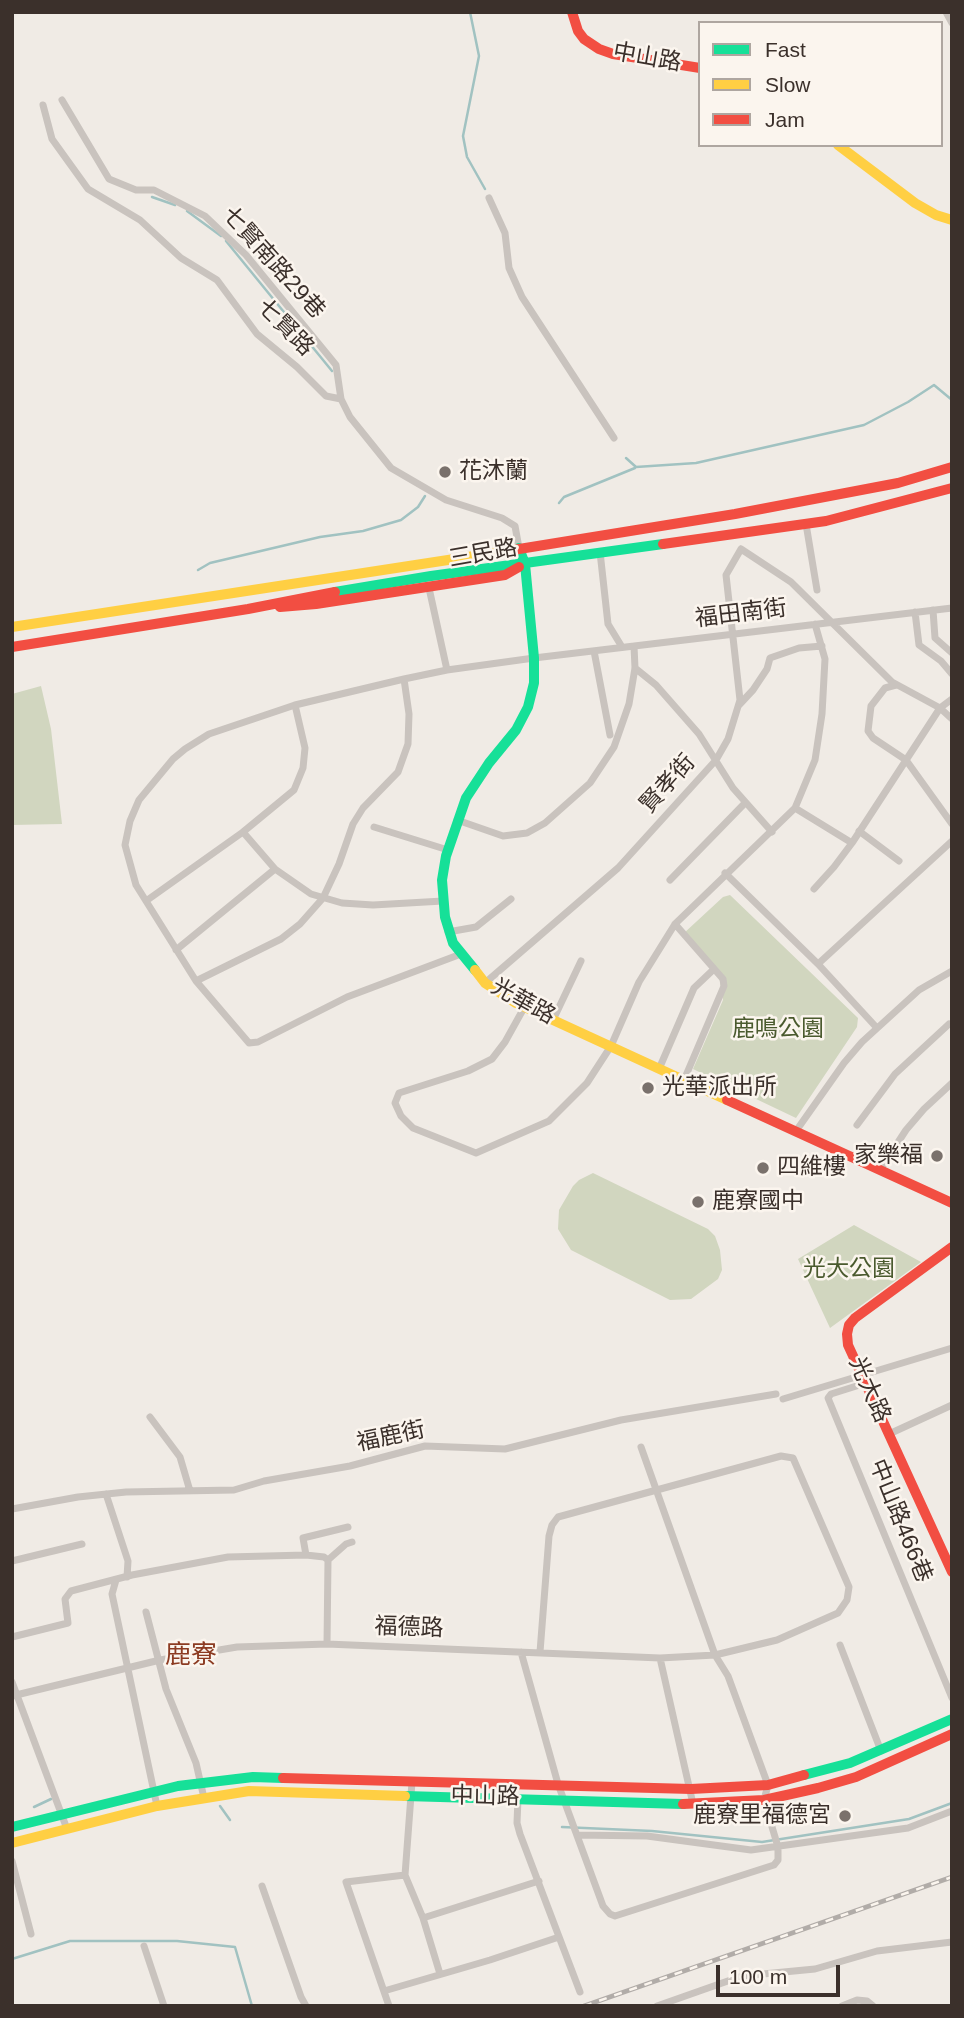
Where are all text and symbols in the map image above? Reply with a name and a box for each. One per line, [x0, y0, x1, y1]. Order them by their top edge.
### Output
legend [698, 21, 943, 147]
street label: 中山路 [611, 38, 683, 78]
text: Fast [765, 38, 806, 61]
text: Slow [765, 73, 811, 96]
text: Jam [765, 108, 805, 131]
street label: 七賢南路29巷 [216, 202, 330, 324]
street label: 七賢路 [251, 294, 319, 362]
place label: 花沐蘭 [459, 458, 528, 486]
marker: 花沐蘭 [437, 464, 453, 480]
street label: 三民路 [447, 534, 519, 574]
street label: 福田南街 [694, 595, 788, 633]
street label: 賢孝街 [635, 749, 701, 819]
street label: 光華路 [486, 973, 560, 1031]
park label: 鹿鳴公園 [732, 1016, 824, 1044]
place label: 光華派出所 [662, 1074, 777, 1102]
marker: 光華派出所 [640, 1080, 656, 1096]
place label: 家樂福 [854, 1142, 923, 1170]
marker: 家樂福 [929, 1148, 945, 1164]
place label: 四維樓 [777, 1154, 846, 1182]
marker: 四維樓 [755, 1160, 771, 1176]
place label: 鹿寮國中 [712, 1188, 804, 1216]
marker: 鹿寮國中 [690, 1194, 706, 1210]
park label: 光大公園 [803, 1256, 895, 1284]
street label: 光大路 [842, 1353, 896, 1427]
street label: 福鹿街 [354, 1416, 428, 1458]
street label: 中山路466巷 [863, 1455, 937, 1587]
street label: 福德路 [374, 1613, 444, 1643]
district label: 鹿寮 [165, 1640, 217, 1672]
street label: 中山路 [450, 1783, 520, 1811]
place label: 鹿寮里福德宮 [693, 1802, 831, 1830]
marker: 鹿寮里福德宮 [837, 1808, 853, 1824]
scale bar [719, 1952, 843, 1996]
text: 100 m [729, 1965, 787, 1988]

